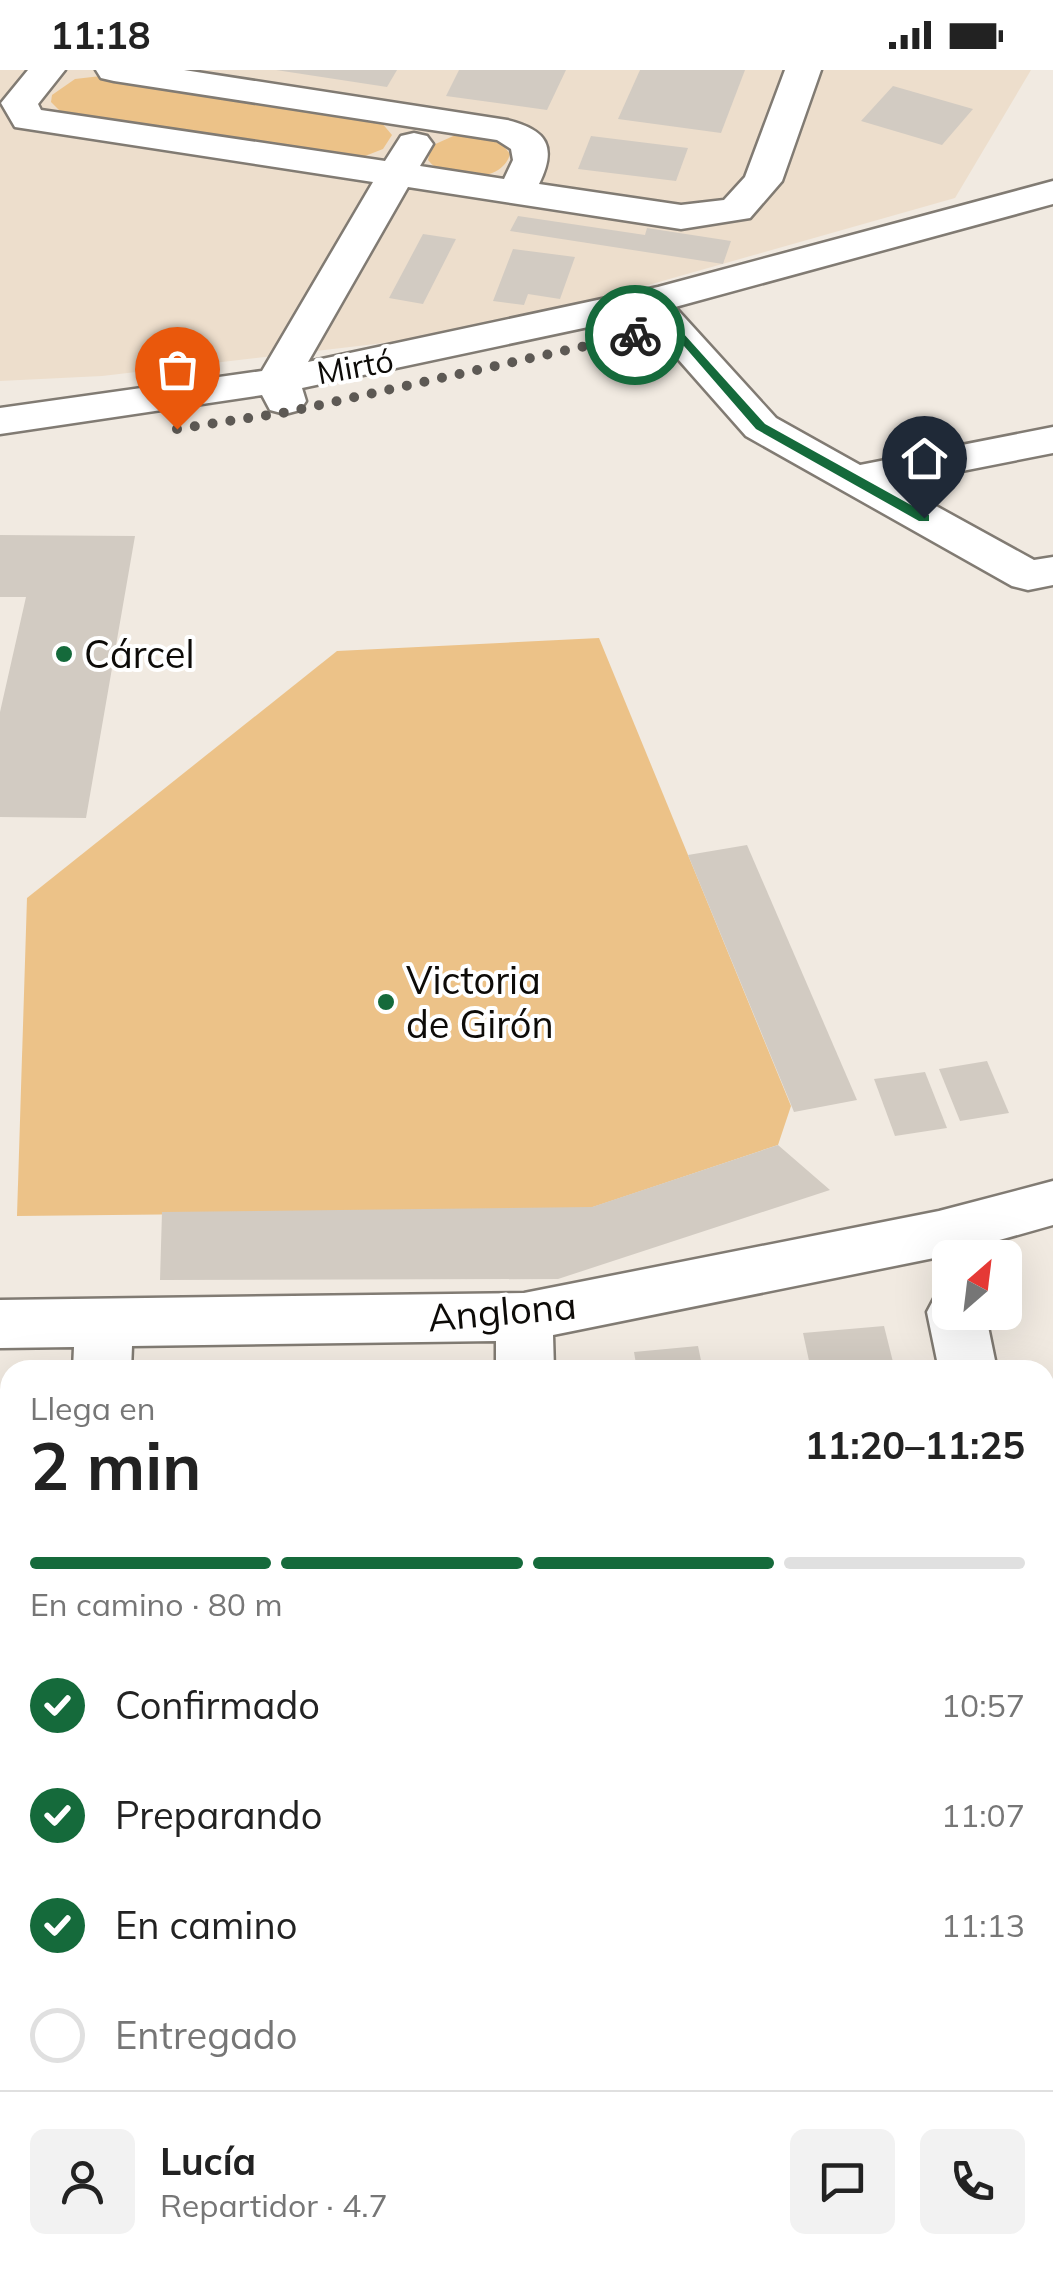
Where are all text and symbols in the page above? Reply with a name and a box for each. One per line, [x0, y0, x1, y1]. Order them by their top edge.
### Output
text: 11:18 [50, 11, 151, 59]
courier [585, 285, 685, 385]
icon: bike [608, 308, 663, 363]
pin [135, 327, 220, 430]
street label: Mirtó [314, 340, 396, 392]
icon: bag [150, 342, 205, 397]
pin [882, 416, 967, 519]
icon: home [897, 431, 952, 486]
place label: Cárcel [84, 630, 195, 678]
marker: Cárcel [53, 643, 75, 665]
place label: Victoria de Girón [406, 956, 554, 1048]
marker: Victoria de Girón [375, 991, 397, 1013]
north arrow [932, 1240, 1022, 1330]
map controls [932, 1240, 1022, 1330]
street label: Anglona [426, 1281, 578, 1341]
text: Llega en [30, 1388, 155, 1428]
text: 11:20–11:25 [805, 1421, 1025, 1469]
text: 2 min [30, 1425, 201, 1506]
text: En camino · 80 m [30, 1584, 283, 1624]
icon: check [30, 1678, 85, 1733]
text: Confirmado [115, 1681, 320, 1729]
text: 10:57 [941, 1685, 1025, 1725]
icon: check [30, 1788, 85, 1843]
text: Preparando [115, 1791, 322, 1839]
text: 11:07 [941, 1795, 1025, 1835]
icon: check [30, 1898, 85, 1953]
text: En camino [115, 1901, 297, 1949]
text: 11:13 [941, 1905, 1025, 1945]
text: Entregado [115, 2011, 297, 2059]
button: person [30, 2129, 135, 2234]
button: chat [790, 2129, 895, 2234]
button: phone [920, 2129, 1025, 2234]
text: Lucía [160, 2137, 256, 2185]
text: Repartidor · 4.7 [160, 2185, 388, 2225]

